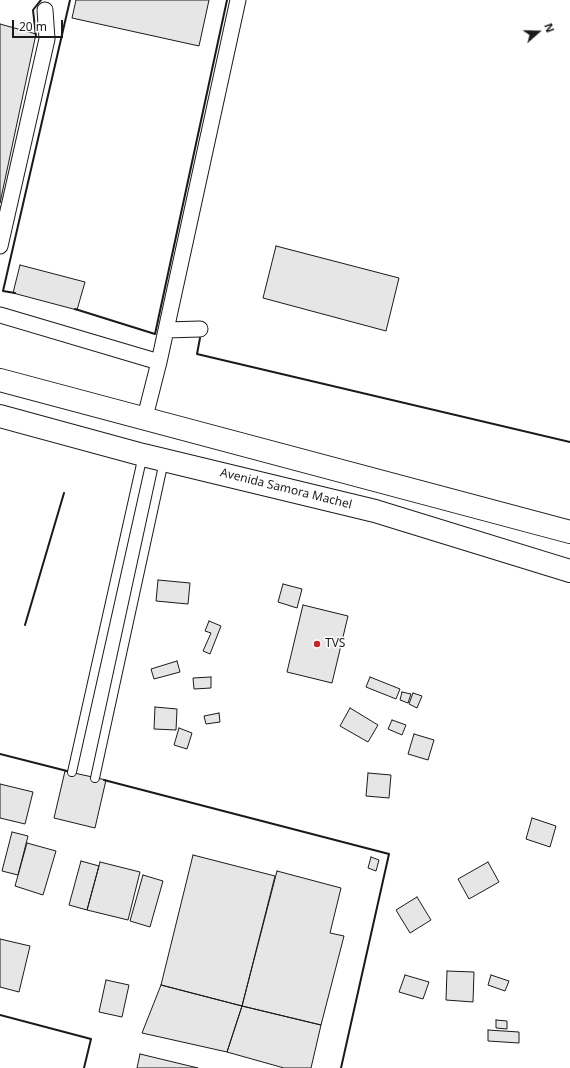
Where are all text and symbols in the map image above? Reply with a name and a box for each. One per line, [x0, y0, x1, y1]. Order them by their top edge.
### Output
scale bar [14, 12, 65, 38]
north arrow [518, 12, 558, 52]
text: 20 m [19, 18, 47, 35]
text: N [541, 21, 558, 34]
street label: Avenida Samora Machel [219, 466, 353, 512]
place label: TVS [325, 637, 345, 651]
marker: TVS [312, 639, 322, 649]

